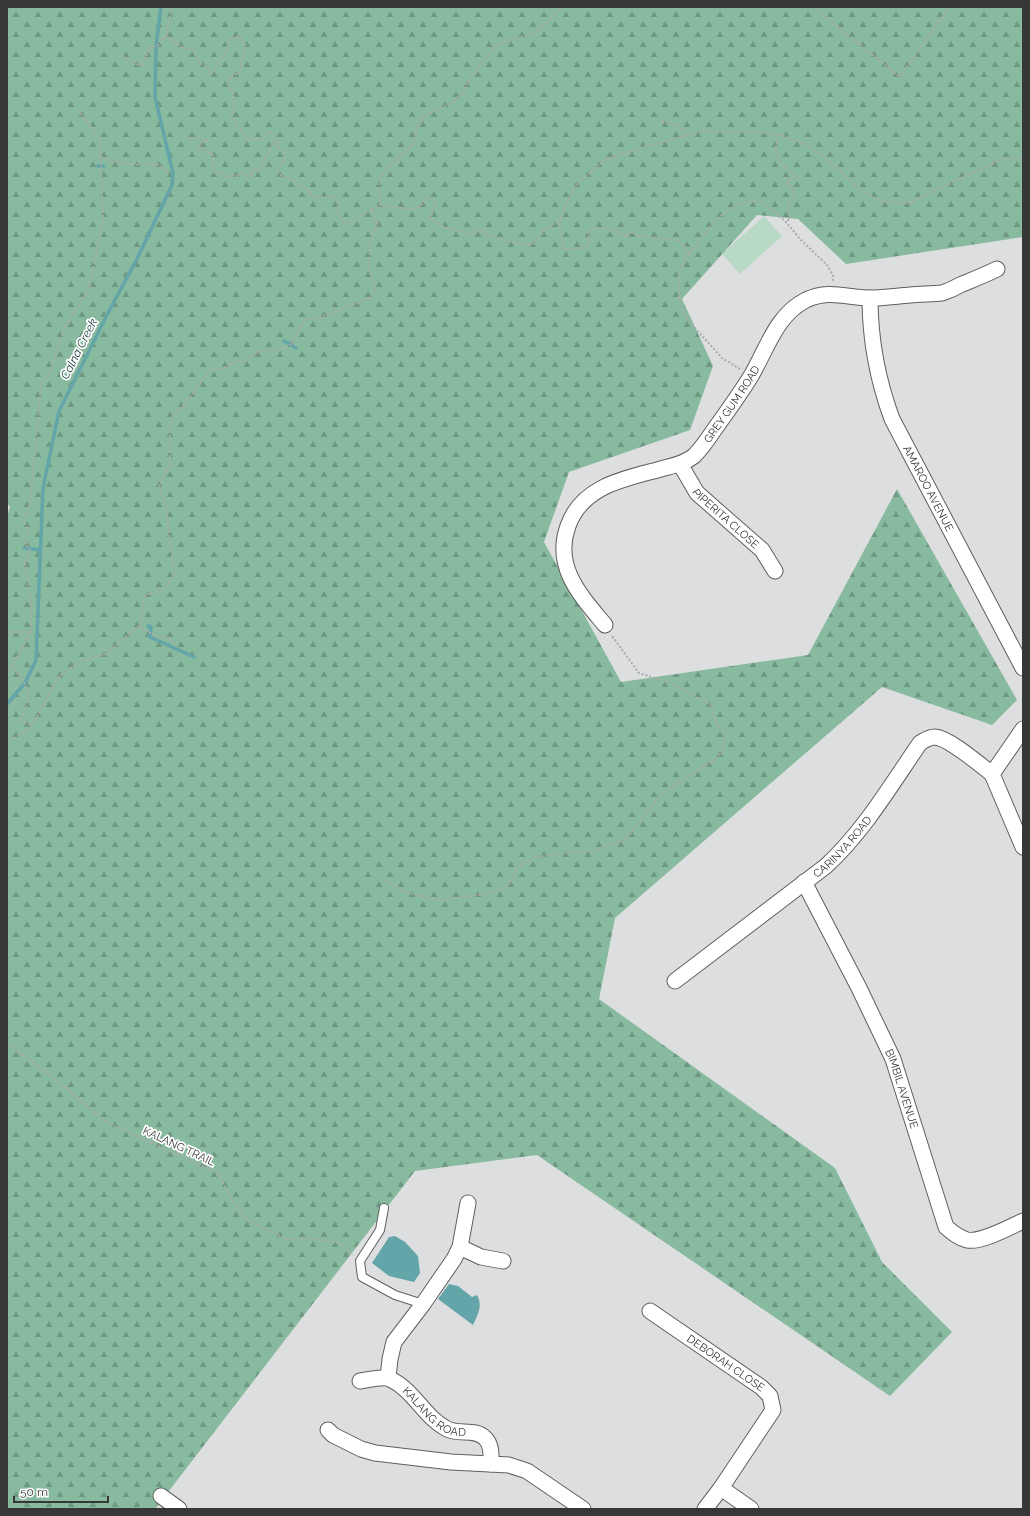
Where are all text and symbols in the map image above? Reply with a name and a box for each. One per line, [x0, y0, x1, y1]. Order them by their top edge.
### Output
water label: Calna Creek [58, 316, 101, 382]
street label: GREY GUM ROAD [701, 363, 763, 445]
street label: AMAROO AVENUE [900, 443, 956, 534]
street label: PIPERITA CLOSE [689, 487, 762, 552]
street label: CARINYA ROAD [811, 813, 875, 881]
street label: BIMBIL AVENUE [882, 1047, 921, 1130]
street label: KALANG TRAIL [141, 1124, 217, 1169]
street label: DEBORAH CLOSE [684, 1332, 767, 1395]
street label: KALANG ROAD [400, 1384, 466, 1439]
scale bar [14, 1478, 108, 1504]
text: 50 m [20, 1485, 48, 1499]

